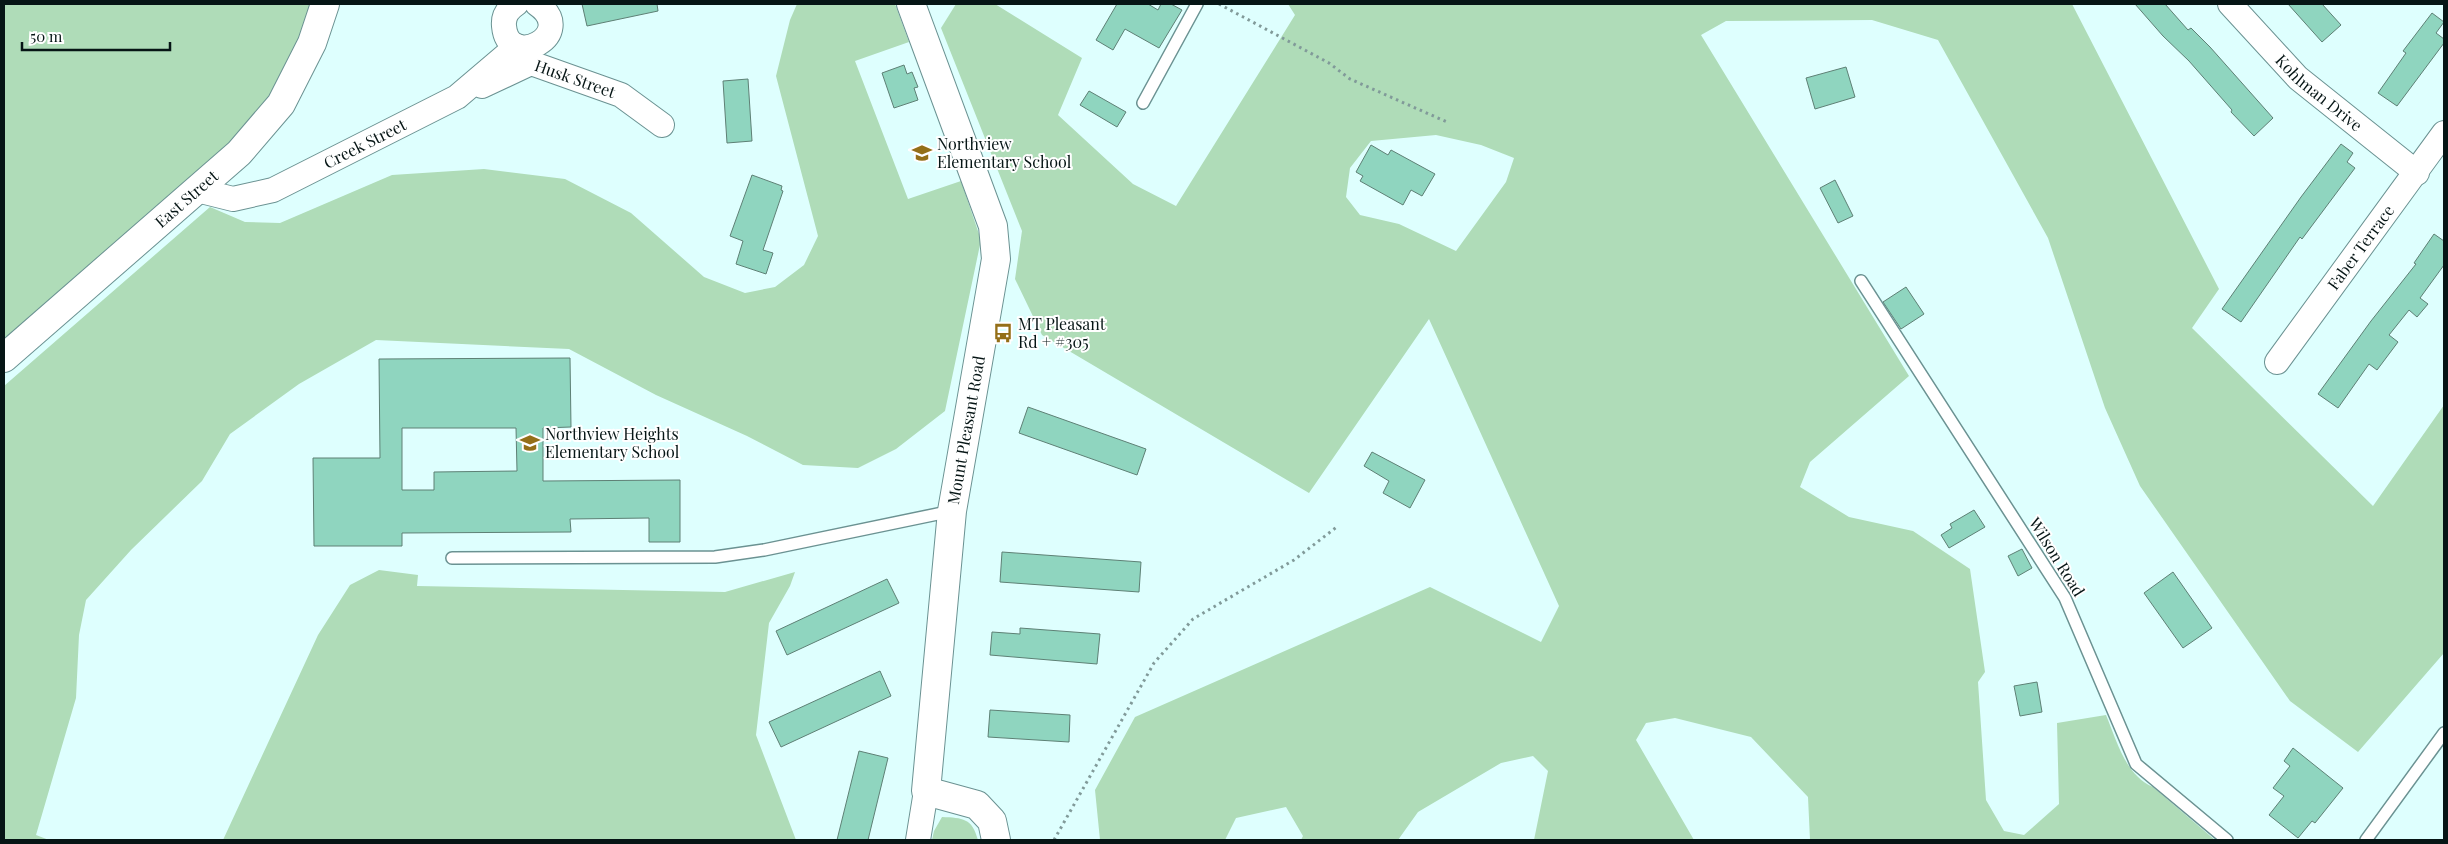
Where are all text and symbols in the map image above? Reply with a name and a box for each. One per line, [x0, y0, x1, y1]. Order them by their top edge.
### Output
scale bar [22, 20, 170, 52]
text: 50 m [30, 26, 63, 46]
street label: Kohlman Drive [2271, 50, 2367, 135]
street label: Husk Street [532, 54, 619, 102]
street label: Creek Street [320, 113, 410, 173]
place label: Northview Elementary School [937, 133, 1072, 172]
school or university icon: Northview Elementary School [911, 142, 933, 164]
street label: East Street [150, 165, 222, 232]
street label: Faber Terrace [2322, 200, 2398, 294]
place label: MT Pleasant Rd + #305 [1018, 313, 1106, 352]
bus stop icon: MT Pleasant Rd + #305 [992, 322, 1014, 344]
street label: Mount Pleasant Road [942, 354, 989, 506]
place label: Northview Heights Elementary School [545, 423, 680, 462]
school or university icon: Northview Heights Elementary School [519, 432, 541, 454]
street label: Wilson Road [2024, 512, 2090, 600]

